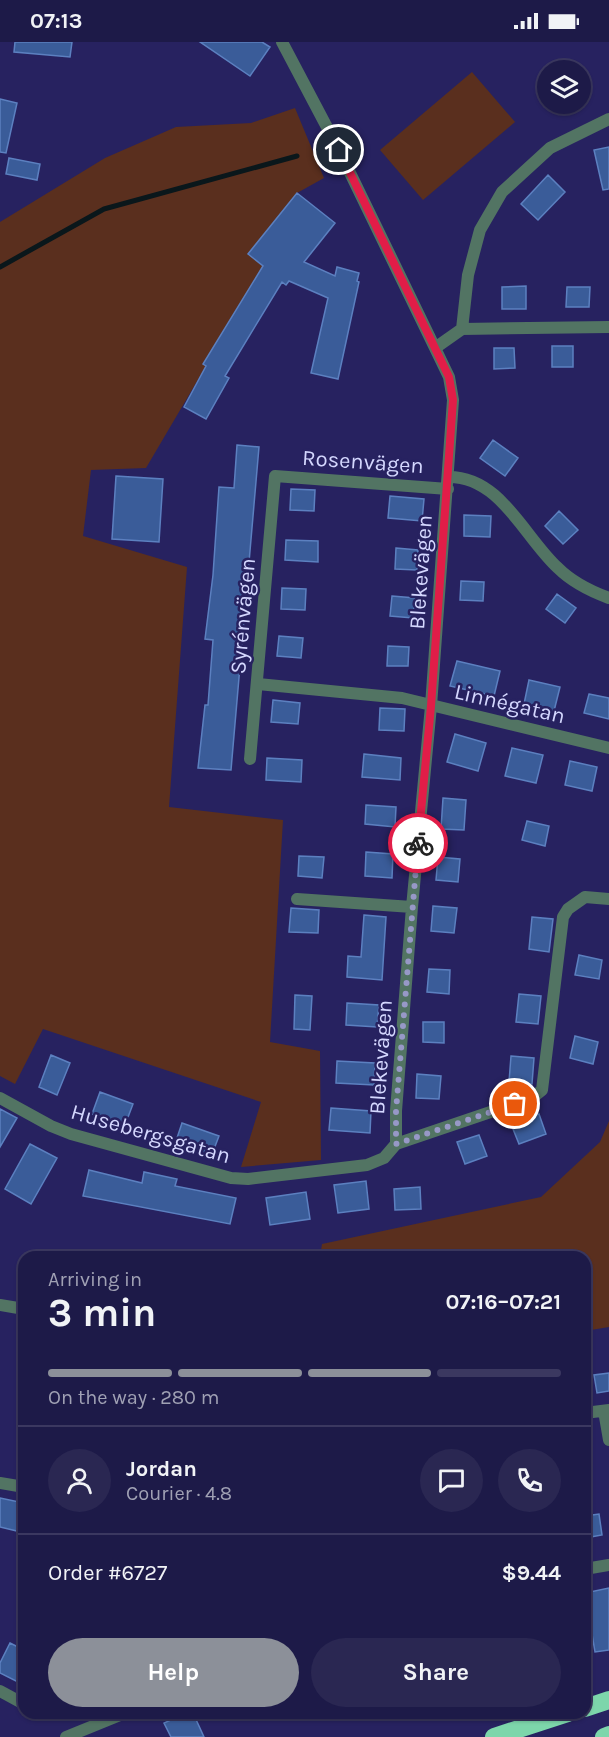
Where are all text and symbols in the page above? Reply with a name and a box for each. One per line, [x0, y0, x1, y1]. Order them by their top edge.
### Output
text: 07:13 [30, 8, 82, 34]
map controls [537, 60, 591, 114]
button: layers [537, 60, 591, 114]
pin [313, 124, 364, 175]
icon: home [322, 133, 355, 166]
street label: Rosenvägen [301, 445, 425, 479]
street label: Blekevägen [404, 514, 438, 630]
street label: Syrénvägen [225, 557, 261, 675]
street label: Linnégatan [452, 679, 568, 729]
courier [388, 813, 448, 873]
icon: bike [402, 827, 435, 860]
street label: Blekevägen [364, 999, 398, 1115]
pin [489, 1078, 540, 1129]
icon: bag [498, 1087, 531, 1120]
street label: Husebergsgatan [68, 1099, 234, 1169]
text: Arriving in [48, 1268, 142, 1291]
text: 07:16–07:21 [446, 1289, 561, 1315]
text: 3 min [48, 1290, 156, 1336]
text: On the way · 280 m [48, 1386, 219, 1409]
button: person [48, 1449, 111, 1512]
button: chat [420, 1449, 483, 1512]
button: phone [498, 1449, 561, 1512]
text: Jordan [126, 1456, 197, 1482]
text: Courier · 4.8 [126, 1482, 232, 1505]
text: Order #6727 [48, 1560, 167, 1586]
text: $9.44 [502, 1560, 561, 1586]
button: Help [48, 1638, 299, 1707]
button: Share [311, 1638, 561, 1707]

